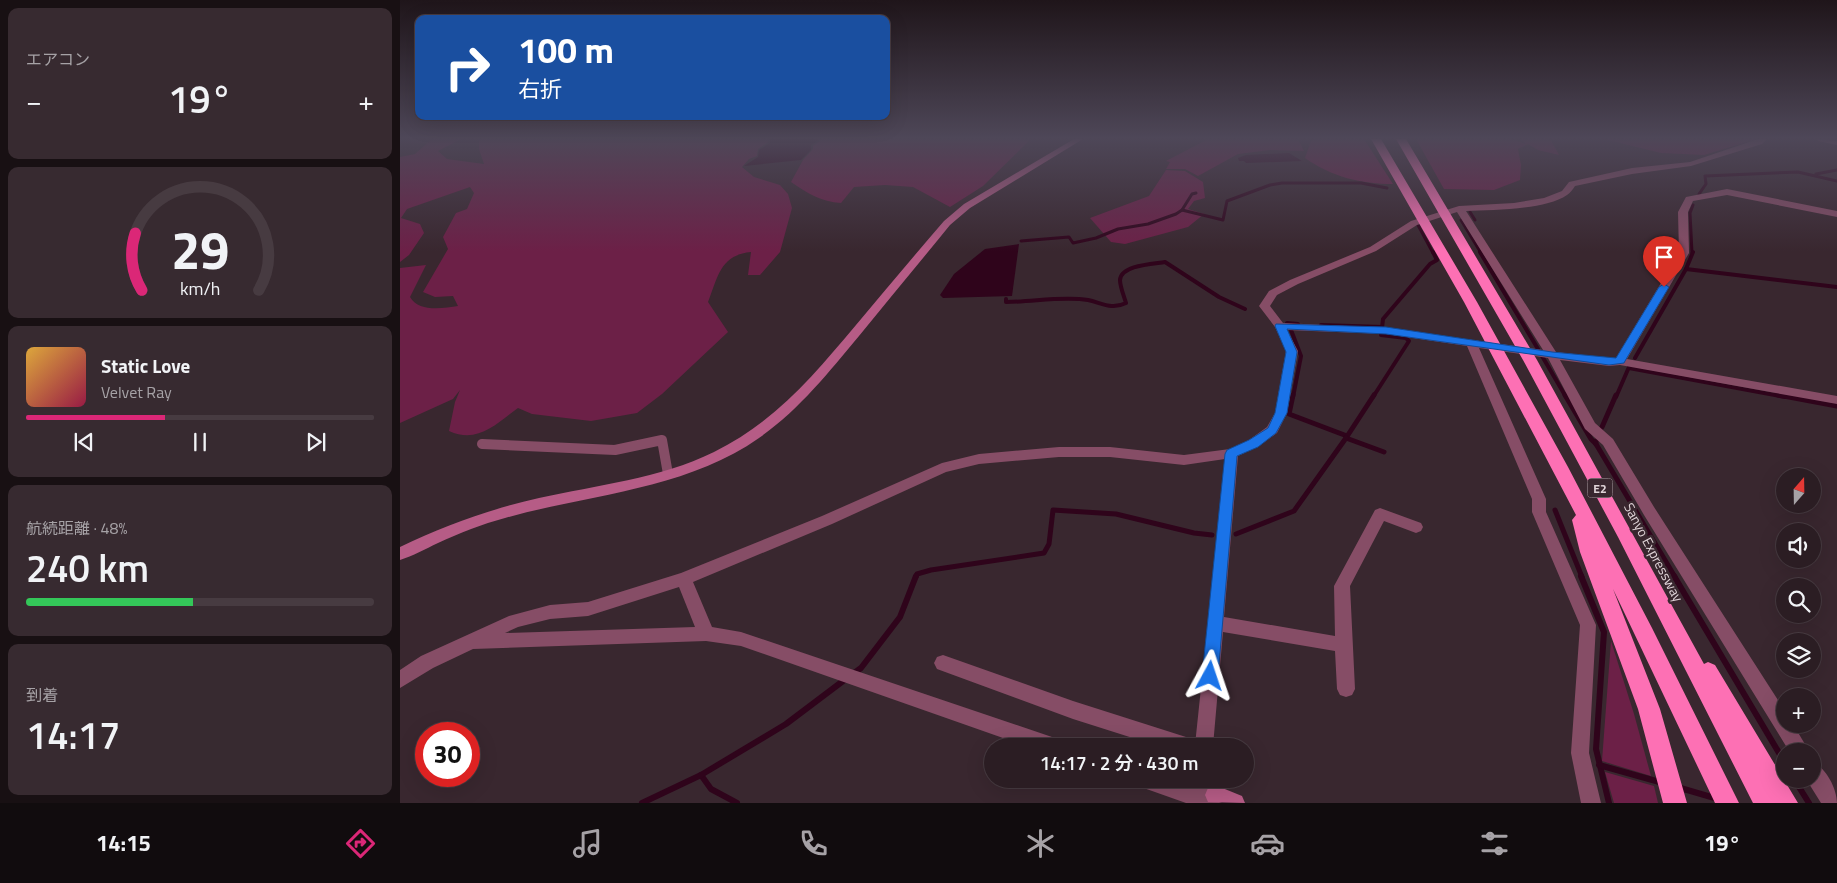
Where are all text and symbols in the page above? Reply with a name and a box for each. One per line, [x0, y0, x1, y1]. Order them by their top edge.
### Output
text: 100 m [518, 23, 614, 77]
icon: right [435, 35, 500, 100]
text: エアコン [26, 47, 90, 71]
text: 19° [168, 70, 232, 128]
text: 右折 [518, 72, 562, 106]
text: − [26, 79, 42, 122]
text: + [358, 79, 374, 122]
text: 29 [171, 210, 229, 289]
pin [1643, 236, 1685, 287]
icon: arrive [1650, 243, 1678, 271]
text: km/h [180, 275, 220, 302]
text: Static Love [101, 351, 190, 380]
text: Velvet Ray [101, 380, 172, 404]
icon: previous [70, 428, 98, 456]
icon: pause [186, 428, 214, 456]
icon: next [302, 428, 330, 456]
north arrow [1776, 468, 1821, 512]
map controls [1776, 468, 1821, 788]
road number: E2 [1588, 478, 1612, 498]
street label: Sanyo Expressway [1619, 499, 1689, 606]
text: 航続距離 · 48% [26, 516, 127, 540]
button: sound [1776, 523, 1821, 568]
text: 240 km [26, 539, 149, 597]
button: search [1776, 578, 1821, 623]
button: layers [1776, 633, 1821, 678]
position arrow [1183, 649, 1235, 701]
text: 到着 [26, 683, 58, 707]
button: + [1776, 688, 1821, 733]
text: 14:17 [26, 706, 120, 764]
speed limit sign: 30 [415, 722, 480, 787]
button: − [1776, 743, 1821, 788]
text: 14:17 · 2 分 · 430 m [1040, 748, 1198, 777]
text: 14:15 [96, 826, 151, 860]
icon: directions [343, 826, 378, 861]
icon: music [570, 826, 605, 861]
icon: phone [796, 826, 831, 861]
icon: climate [1023, 826, 1058, 861]
icon: car [1250, 826, 1285, 861]
icon: filters [1477, 826, 1512, 861]
text: 19° [1704, 826, 1741, 860]

